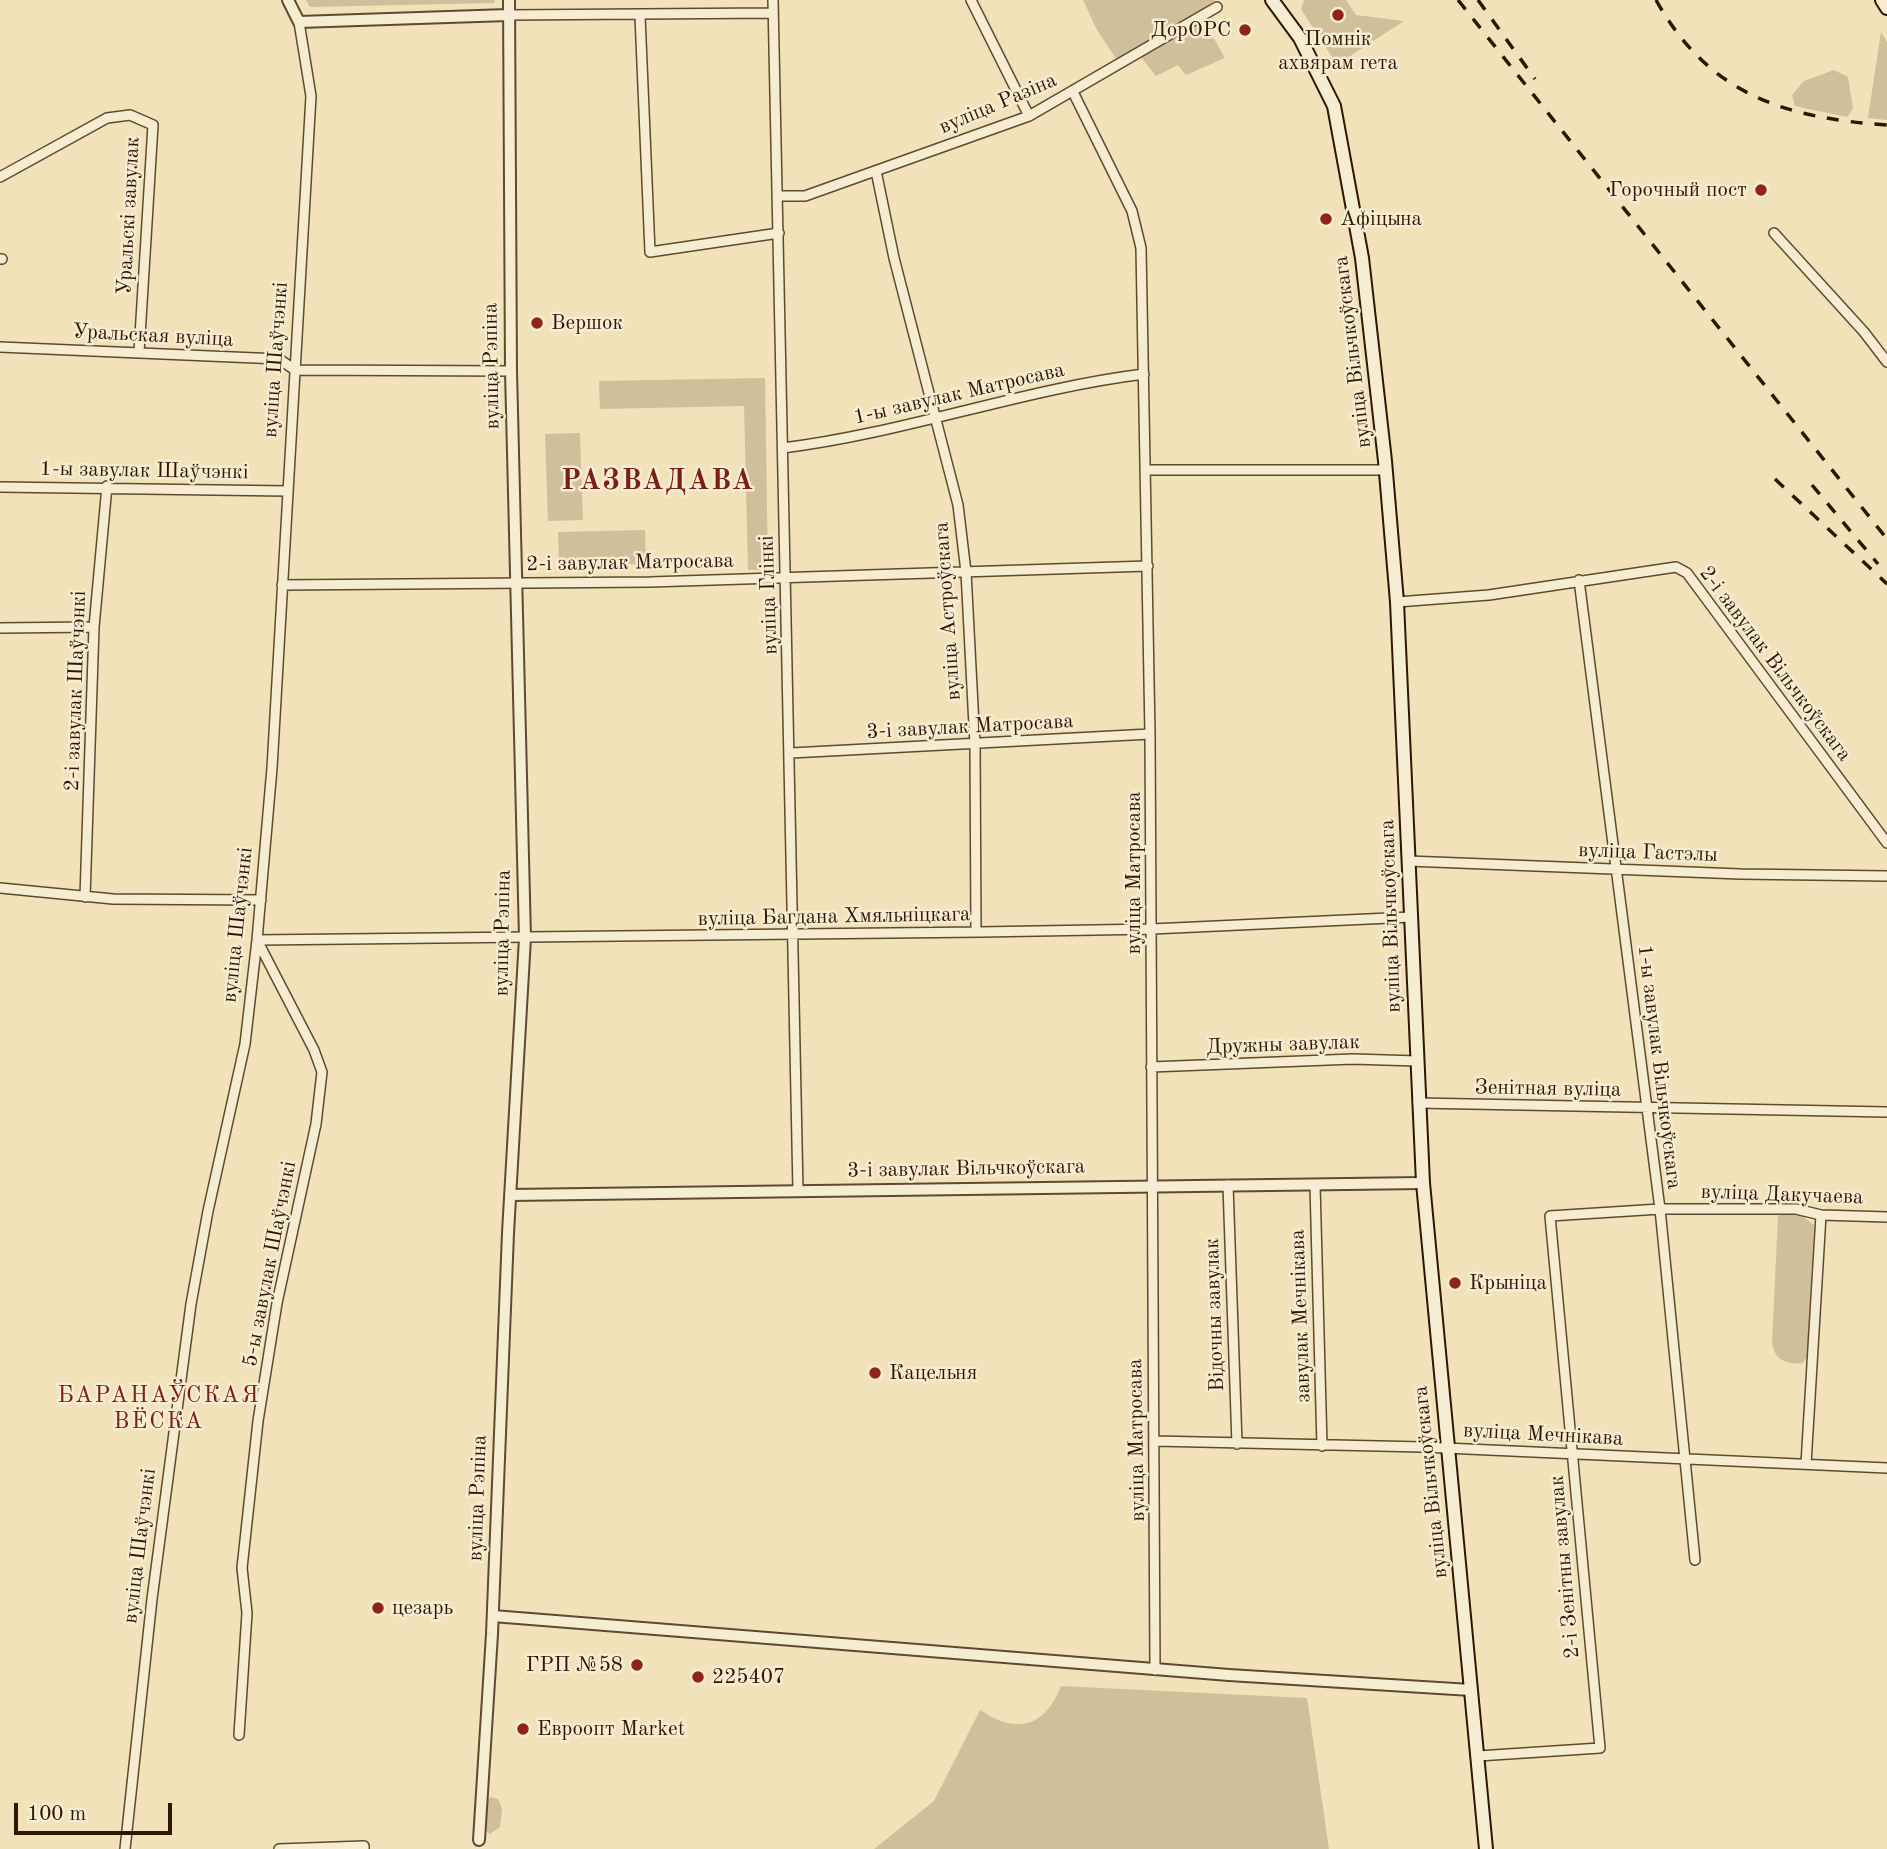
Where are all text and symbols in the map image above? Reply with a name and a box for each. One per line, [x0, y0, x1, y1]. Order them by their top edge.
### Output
marker: Помнік ахвярам гета [1330, 7, 1346, 23]
place label: ДорОРС [1151, 17, 1231, 43]
marker: ДорОРС [1237, 22, 1253, 38]
place label: Помнік ахвярам гета [1278, 26, 1398, 76]
street label: вуліца Разіна [935, 68, 1061, 140]
street label: Уральскі завулак [112, 136, 146, 296]
place label: Горочный пост [1609, 177, 1747, 203]
marker: Горочный пост [1753, 182, 1769, 198]
place label: Афіцына [1340, 206, 1422, 232]
marker: Афіцына [1318, 211, 1334, 227]
street label: вуліца Вільчкоўскага [1329, 254, 1377, 450]
street label: вуліца Шаўчэнкі [258, 281, 294, 439]
street label: вуліца Рэпіна [478, 302, 506, 430]
place label: Вершок [551, 310, 623, 336]
marker: Вершок [529, 315, 545, 331]
street label: Уральская вуліца [72, 319, 234, 353]
street label: 1-ы завулак Матросава [851, 357, 1067, 431]
street label: 1-ы завулак Шаўчэнкі [39, 457, 249, 485]
district label: РАЗВАДАВА [562, 465, 754, 499]
street label: вуліца Астроўскага [929, 521, 967, 701]
street label: вуліца Глінкі [754, 535, 784, 655]
street label: 2-і завулак Матросава [526, 549, 734, 577]
street label: 2-і завулак Вільчкоўскага [1693, 561, 1857, 767]
street label: 2-і завулак Шаўчэнкі [60, 590, 92, 792]
street label: 3-і завулак Матросава [866, 709, 1074, 745]
street label: вуліца Матросава [1121, 791, 1147, 955]
street label: вуліца Вільчкоўскага [1375, 819, 1407, 1013]
street label: вуліца Гастэлы [1578, 838, 1718, 868]
street label: вуліца Шаўчэнкі [217, 846, 259, 1004]
street label: вуліца Рэпіна [489, 869, 517, 997]
street label: вуліца Багдана Хмяльніцкага [698, 902, 970, 932]
street label: 1-ы завулак Вільчкоўскага [1632, 943, 1686, 1191]
street label: Дружны завулак [1206, 1030, 1360, 1060]
street label: Зенітная вуліца [1474, 1075, 1622, 1103]
street label: 3-і завулак Вільчкоўскага [847, 1154, 1085, 1184]
street label: 5-ы завулак Шаўчэнкі [238, 1159, 302, 1369]
street label: вуліца Дакучаева [1700, 1180, 1864, 1210]
street label: завулак Мечнікава [1285, 1229, 1317, 1403]
street label: Відочны завулак [1200, 1238, 1230, 1392]
place label: Крыніца [1469, 1270, 1547, 1296]
marker: Крыніца [1447, 1275, 1463, 1291]
street label: вуліца Матросава [1123, 1358, 1151, 1522]
place label: Кацельня [889, 1360, 978, 1386]
marker: Кацельня [867, 1365, 883, 1381]
district label: БАРАНАЎСКАЯ ВЁСКА [59, 1382, 259, 1436]
street label: вуліца Вільчкоўскага [1408, 1384, 1454, 1580]
street label: вуліца Мечнікава [1462, 1418, 1624, 1452]
street label: вуліца Рэпіна [463, 1434, 493, 1562]
street label: вуліца Шаўчэнкі [118, 1467, 162, 1625]
street label: 2-і Зенітны завулак [1544, 1474, 1586, 1660]
place label: цезарь [392, 1595, 453, 1621]
marker: цезарь [370, 1600, 386, 1616]
place label: ГРП №58 [526, 1652, 623, 1678]
marker: ГРП №58 [629, 1657, 645, 1673]
place label: 225407 [712, 1664, 785, 1690]
marker: 225407 [690, 1669, 706, 1685]
place label: Евроопт Market [537, 1716, 685, 1742]
marker: Евроопт Market [515, 1721, 531, 1737]
scale bar [18, 1790, 175, 1834]
text: 100 m [27, 1804, 86, 1825]

